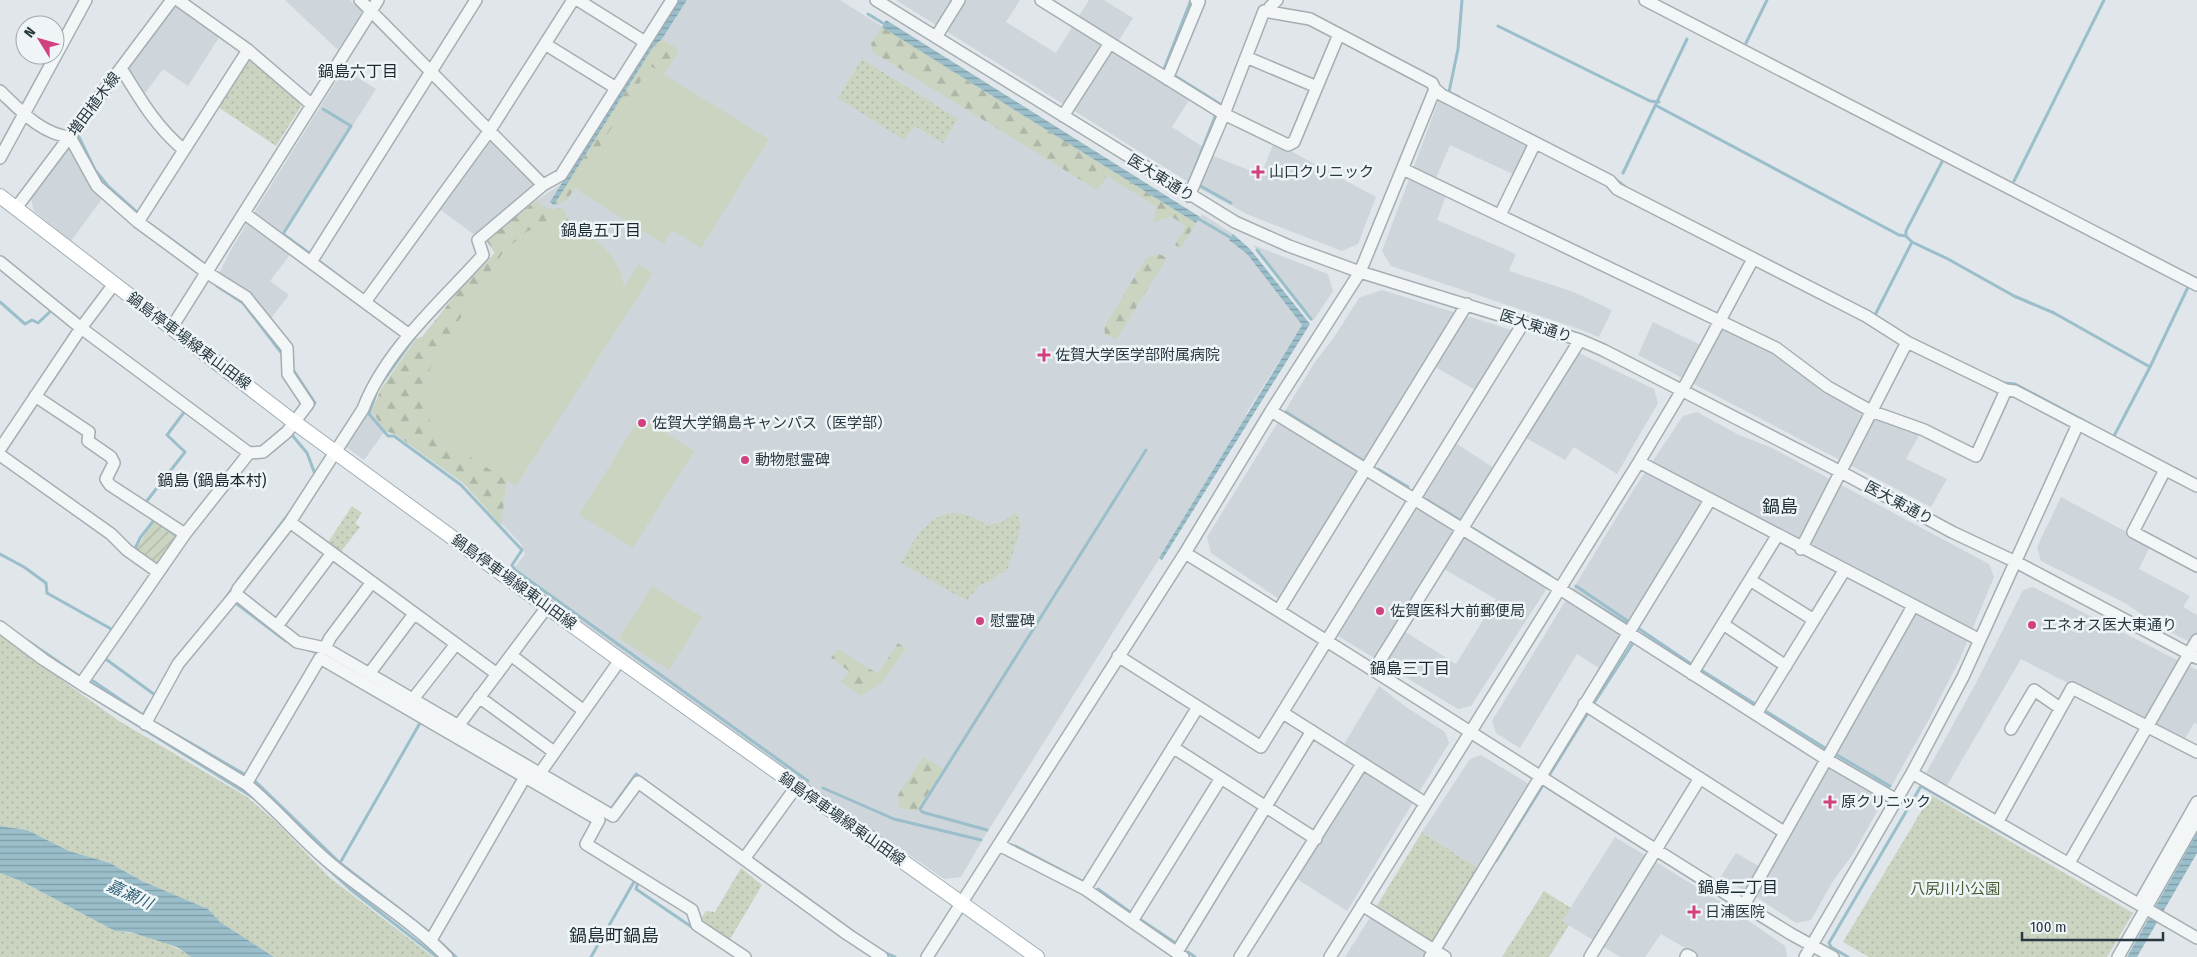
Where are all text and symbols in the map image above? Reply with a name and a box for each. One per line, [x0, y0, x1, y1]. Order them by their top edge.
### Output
north arrow [15, 15, 65, 65]
text: N [21, 24, 39, 41]
district label: 鍋島六丁目 [318, 62, 398, 81]
street label: 増田植木線 [64, 69, 124, 139]
street label: 医大東通り [1124, 150, 1198, 206]
place label: 山口クリニック [1269, 163, 1374, 181]
marker: 山口クリニック [1251, 165, 1265, 179]
district label: 鍋島五丁目 [561, 221, 641, 240]
street label: 鍋島停車場線東山田線 [124, 289, 254, 393]
street label: 医大東通り [1498, 306, 1574, 346]
place label: 佐賀大学医学部附属病院 [1055, 346, 1220, 364]
marker: 佐賀大学医学部附属病院 [1037, 348, 1051, 362]
place label: 佐賀大学鍋島キャンパス（医学部） [652, 414, 892, 432]
marker: 佐賀大学鍋島キャンパス（医学部） [636, 417, 648, 429]
place label: 動物慰霊碑 [755, 451, 830, 469]
marker: 動物慰霊碑 [739, 454, 751, 466]
district label: 鍋島 (鍋島本村) [157, 471, 267, 490]
street label: 医大東通り [1862, 477, 1936, 529]
district label: 鍋島 [1762, 496, 1798, 518]
street label: 鍋島停車場線東山田線 [448, 531, 580, 633]
place label: 佐賀医科大前郵便局 [1390, 602, 1525, 620]
marker: 佐賀医科大前郵便局 [1374, 605, 1386, 617]
place label: 慰霊碑 [990, 612, 1035, 630]
marker: 慰霊碑 [974, 615, 986, 627]
place label: エネオス医大東通り [2042, 616, 2177, 634]
marker: エネオス医大東通り [2026, 619, 2038, 631]
district label: 鍋島三丁目 [1370, 659, 1450, 678]
street label: 鍋島停車場線東山田線 [775, 769, 909, 869]
place label: 原クリニック [1841, 793, 1931, 811]
marker: 原クリニック [1823, 795, 1837, 809]
water label: 嘉瀬川 [104, 876, 157, 914]
district label: 鍋島二丁目 [1698, 878, 1778, 897]
park label: 八尻川小公園 [1910, 880, 2000, 898]
place label: 日浦医院 [1705, 903, 1765, 921]
marker: 日浦医院 [1687, 905, 1701, 919]
scale bar [2022, 910, 2163, 942]
text: 100 m [2030, 918, 2067, 936]
district label: 鍋島町鍋島 [569, 925, 659, 947]

